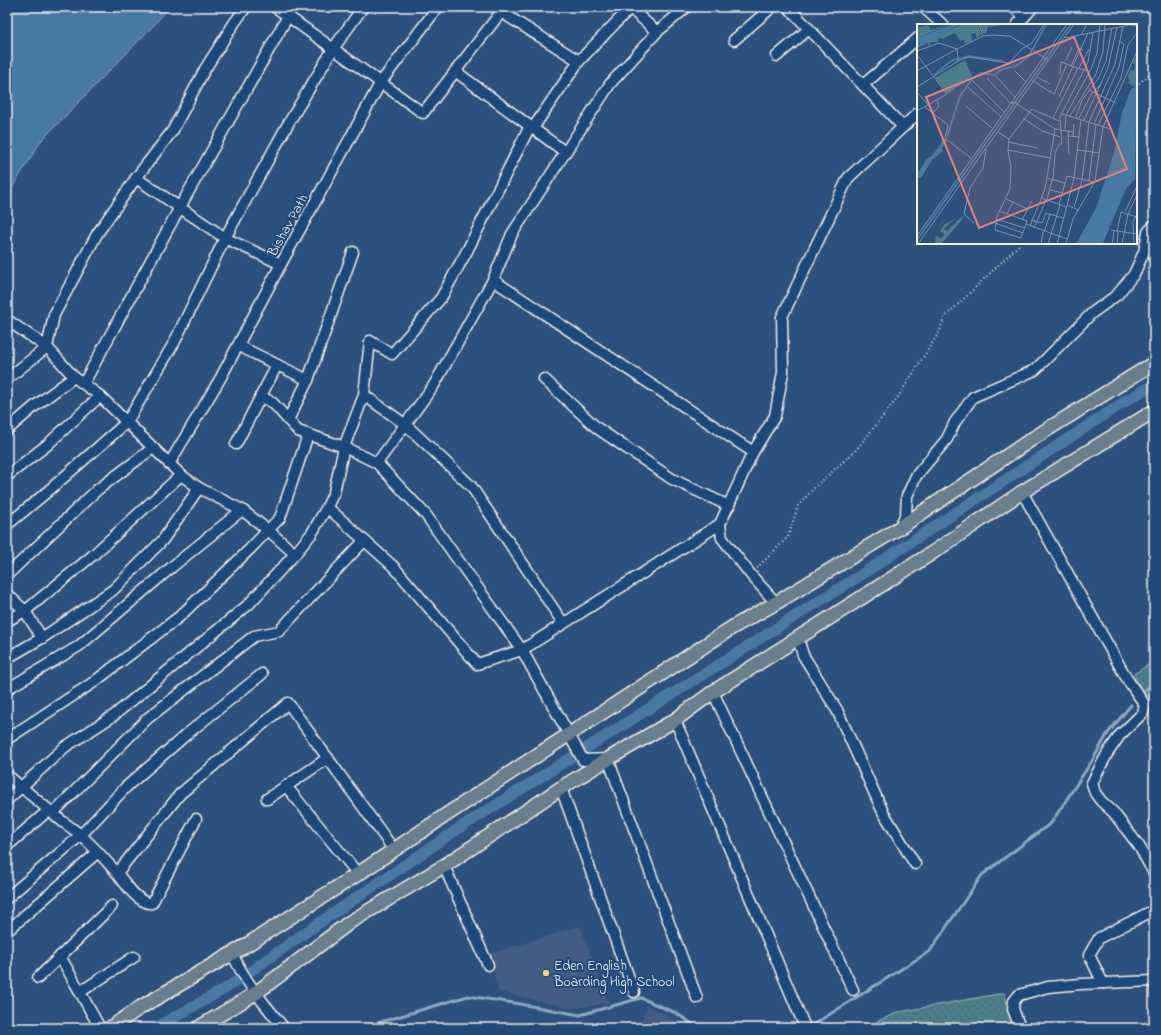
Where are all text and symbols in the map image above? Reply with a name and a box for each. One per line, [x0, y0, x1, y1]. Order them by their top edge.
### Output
inset map [917, 24, 1137, 244]
street label: Bishav Path [262, 191, 314, 262]
place label: Eden English Boarding High School [553, 956, 675, 994]
marker: Eden English Boarding High School [541, 968, 551, 978]

